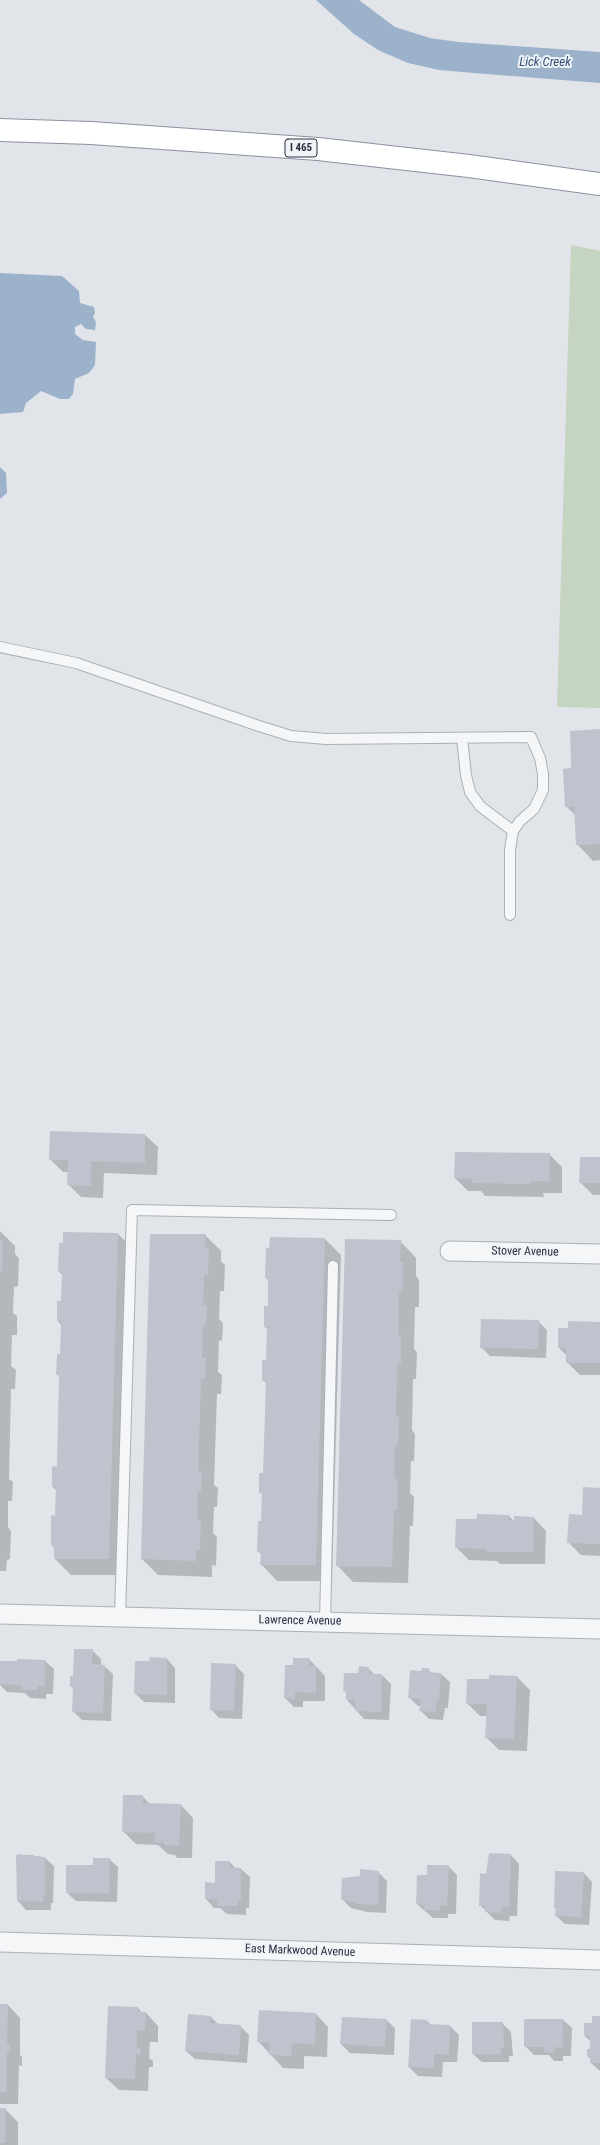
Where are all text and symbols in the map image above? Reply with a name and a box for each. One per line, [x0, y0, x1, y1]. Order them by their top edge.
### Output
water label: Lick Creek [519, 55, 571, 71]
road number: I 465 [285, 139, 317, 157]
street label: Stover Avenue [491, 1244, 559, 1260]
street label: Lawrence Avenue [259, 1613, 341, 1629]
street label: East Markwood Avenue [245, 1942, 355, 1960]

